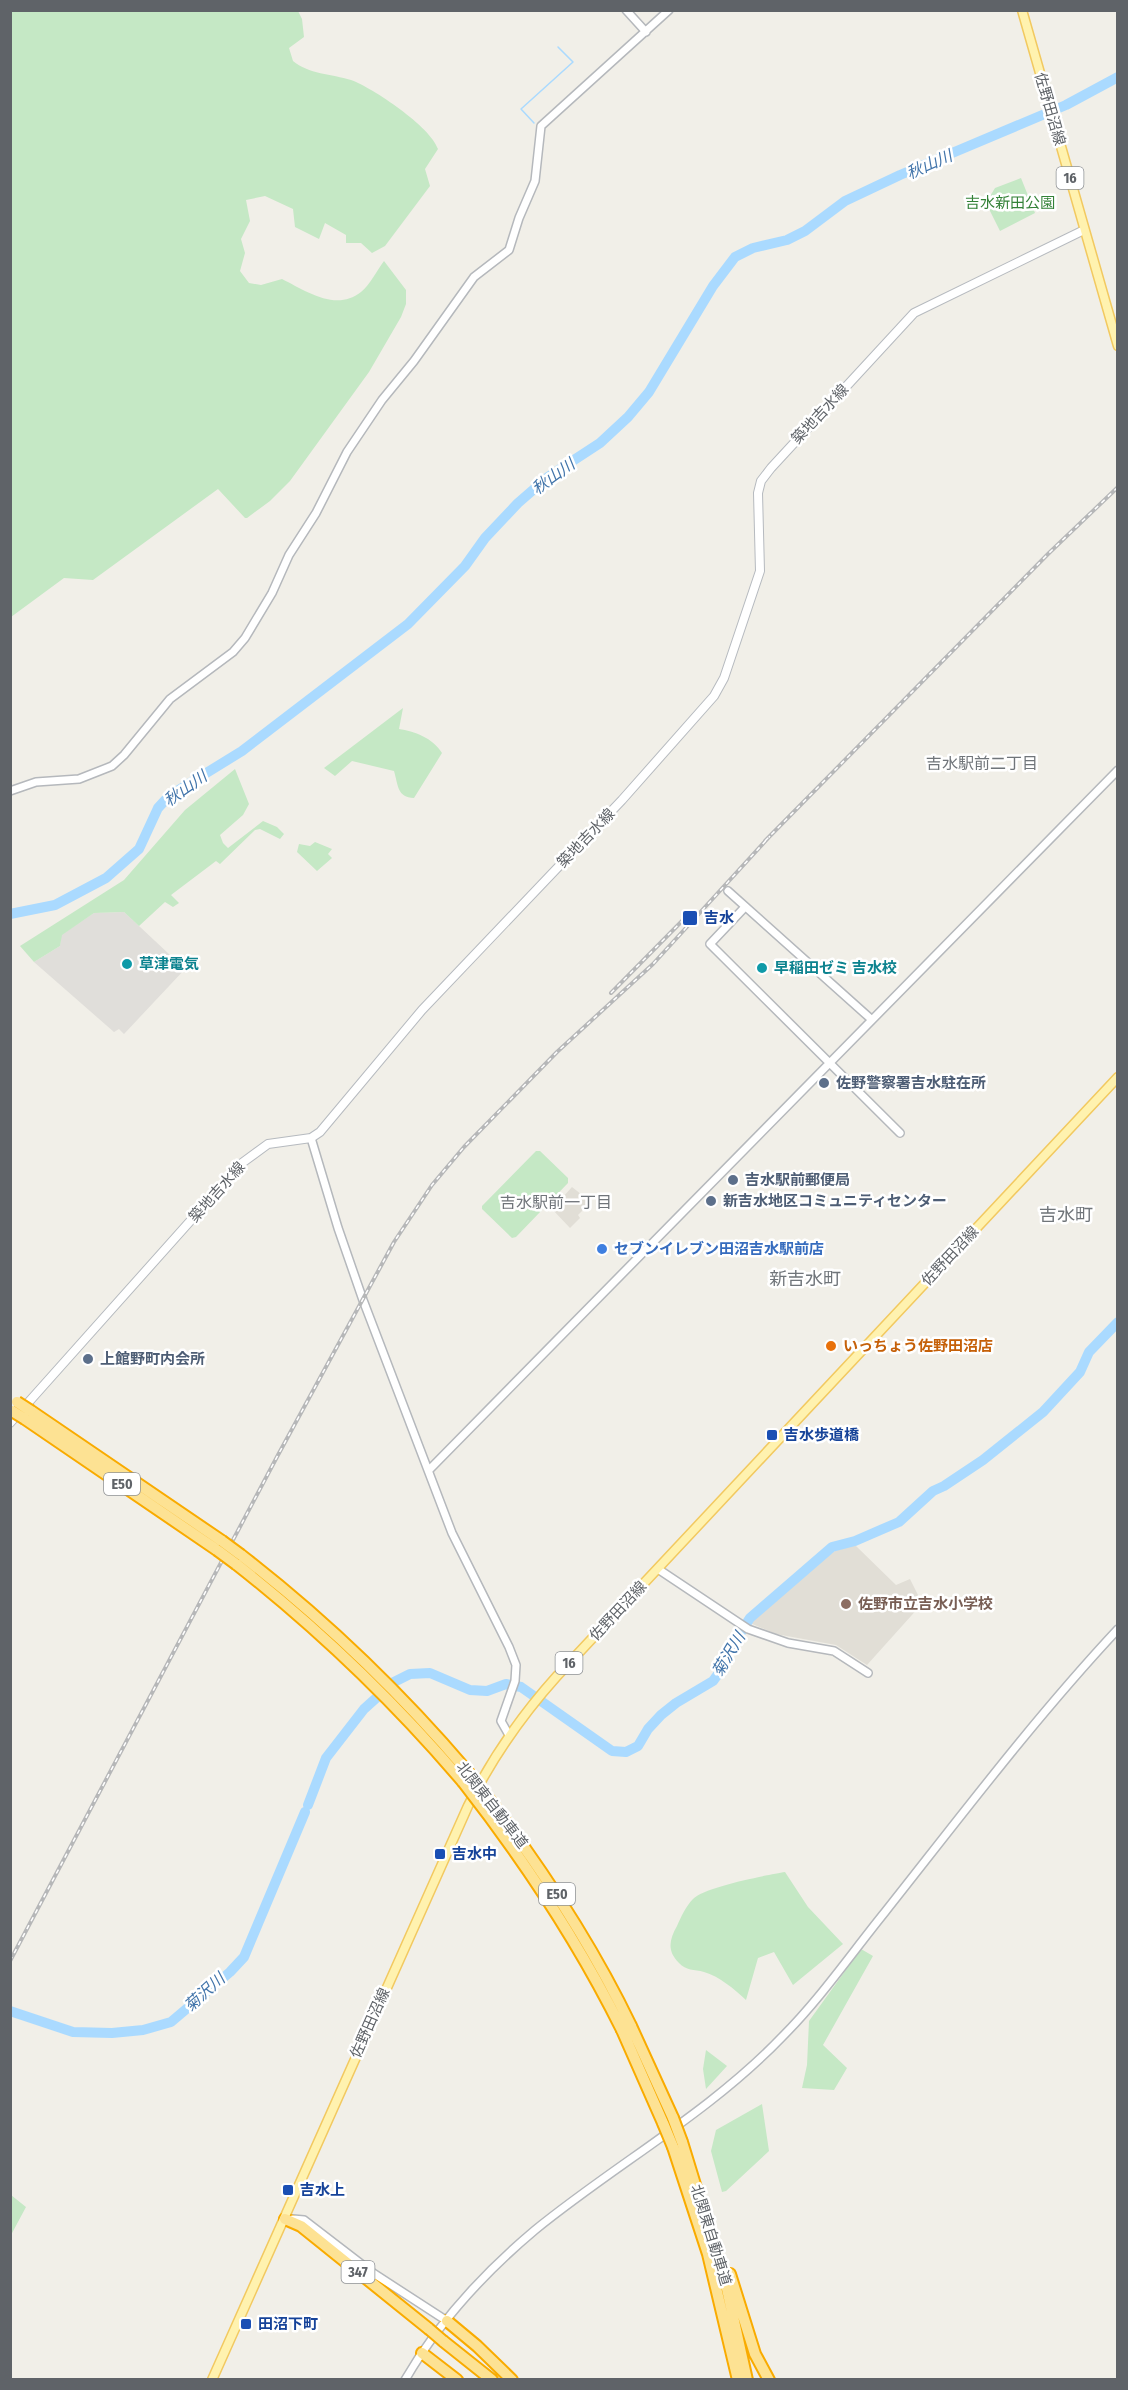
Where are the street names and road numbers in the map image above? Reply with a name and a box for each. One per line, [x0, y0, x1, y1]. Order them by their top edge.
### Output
street label: 佐野田沼線 [1031, 70, 1069, 148]
road number: 16 [1056, 167, 1084, 189]
street label: 築地吉水線 [788, 380, 852, 448]
street label: 築地吉水線 [553, 805, 619, 871]
street label: 築地吉水線 [185, 1158, 249, 1226]
street label: 佐野田沼線 [918, 1222, 982, 1290]
road number: E50 [104, 1473, 140, 1495]
street label: 佐野田沼線 [586, 1577, 650, 1645]
road number: 16 [556, 1652, 582, 1674]
street label: 北関東自動車道 [453, 1758, 531, 1852]
road number: E50 [539, 1883, 575, 1905]
street label: 佐野田沼線 [347, 1985, 393, 2061]
street label: 北関東自動車道 [687, 2182, 735, 2288]
road number: 347 [342, 2261, 374, 2283]

